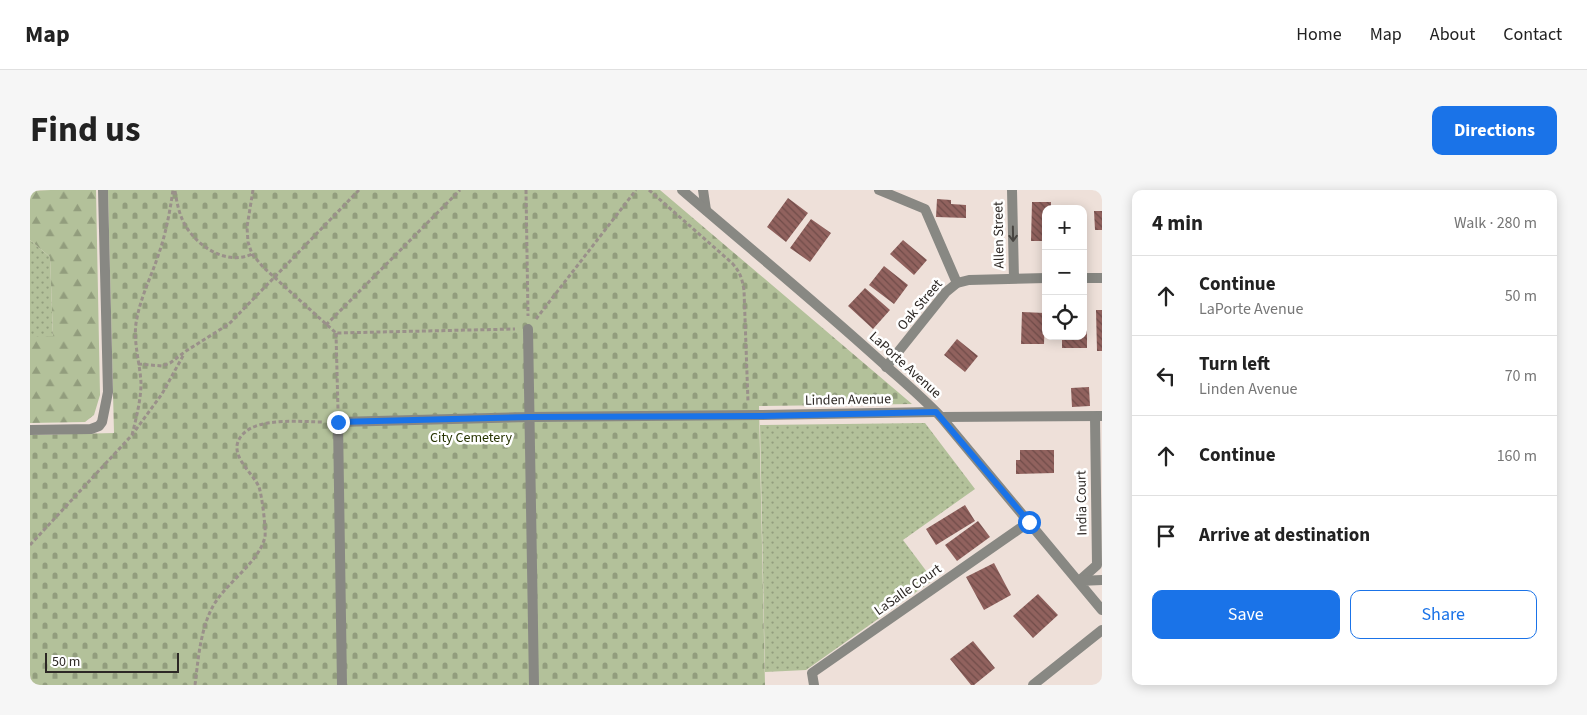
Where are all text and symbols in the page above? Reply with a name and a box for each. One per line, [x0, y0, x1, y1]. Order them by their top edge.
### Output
text: Map [25, 17, 70, 52]
text: Home [1296, 22, 1342, 47]
text: Map [1370, 22, 1402, 47]
text: About [1430, 22, 1475, 47]
text: Contact [1503, 22, 1562, 47]
text: Find us [30, 105, 140, 155]
button: Directions [1432, 106, 1557, 155]
street label: Allen Street [988, 201, 1010, 269]
map controls [1042, 205, 1087, 340]
button: + [1042, 205, 1087, 250]
text: 4 min [1152, 208, 1203, 238]
text: Walk · 280 m [1454, 212, 1537, 234]
one-way arrow [1008, 226, 1018, 242]
button: − [1042, 250, 1087, 295]
text: Continue [1199, 271, 1276, 298]
street label: Oak Street [893, 275, 947, 335]
icon: ahead [1152, 282, 1180, 310]
text: 50 m [1505, 285, 1537, 307]
button: locate [1042, 295, 1087, 340]
text: LaPorte Avenue [1199, 298, 1303, 320]
street label: LaPorte Avenue [864, 327, 946, 403]
text: Turn left [1199, 351, 1270, 378]
icon: left [1152, 362, 1180, 390]
text: 70 m [1505, 365, 1537, 387]
text: Linden Avenue [1199, 378, 1298, 400]
street label: Linden Avenue [805, 389, 891, 411]
route end [327, 411, 350, 434]
park label: City Cemetery [430, 428, 513, 448]
icon: ahead [1152, 442, 1180, 470]
text: Continue [1199, 442, 1276, 469]
text: 160 m [1497, 445, 1537, 467]
street label: India Court [1071, 470, 1093, 536]
route start [1018, 511, 1041, 534]
icon: arrive [1152, 522, 1180, 550]
text: Arrive at destination [1199, 522, 1370, 549]
street label: LaSalle Court [870, 559, 946, 621]
button: Save [1152, 590, 1340, 639]
button: Share [1350, 590, 1537, 639]
scale bar [45, 650, 179, 673]
text: 50 m [52, 652, 80, 672]

